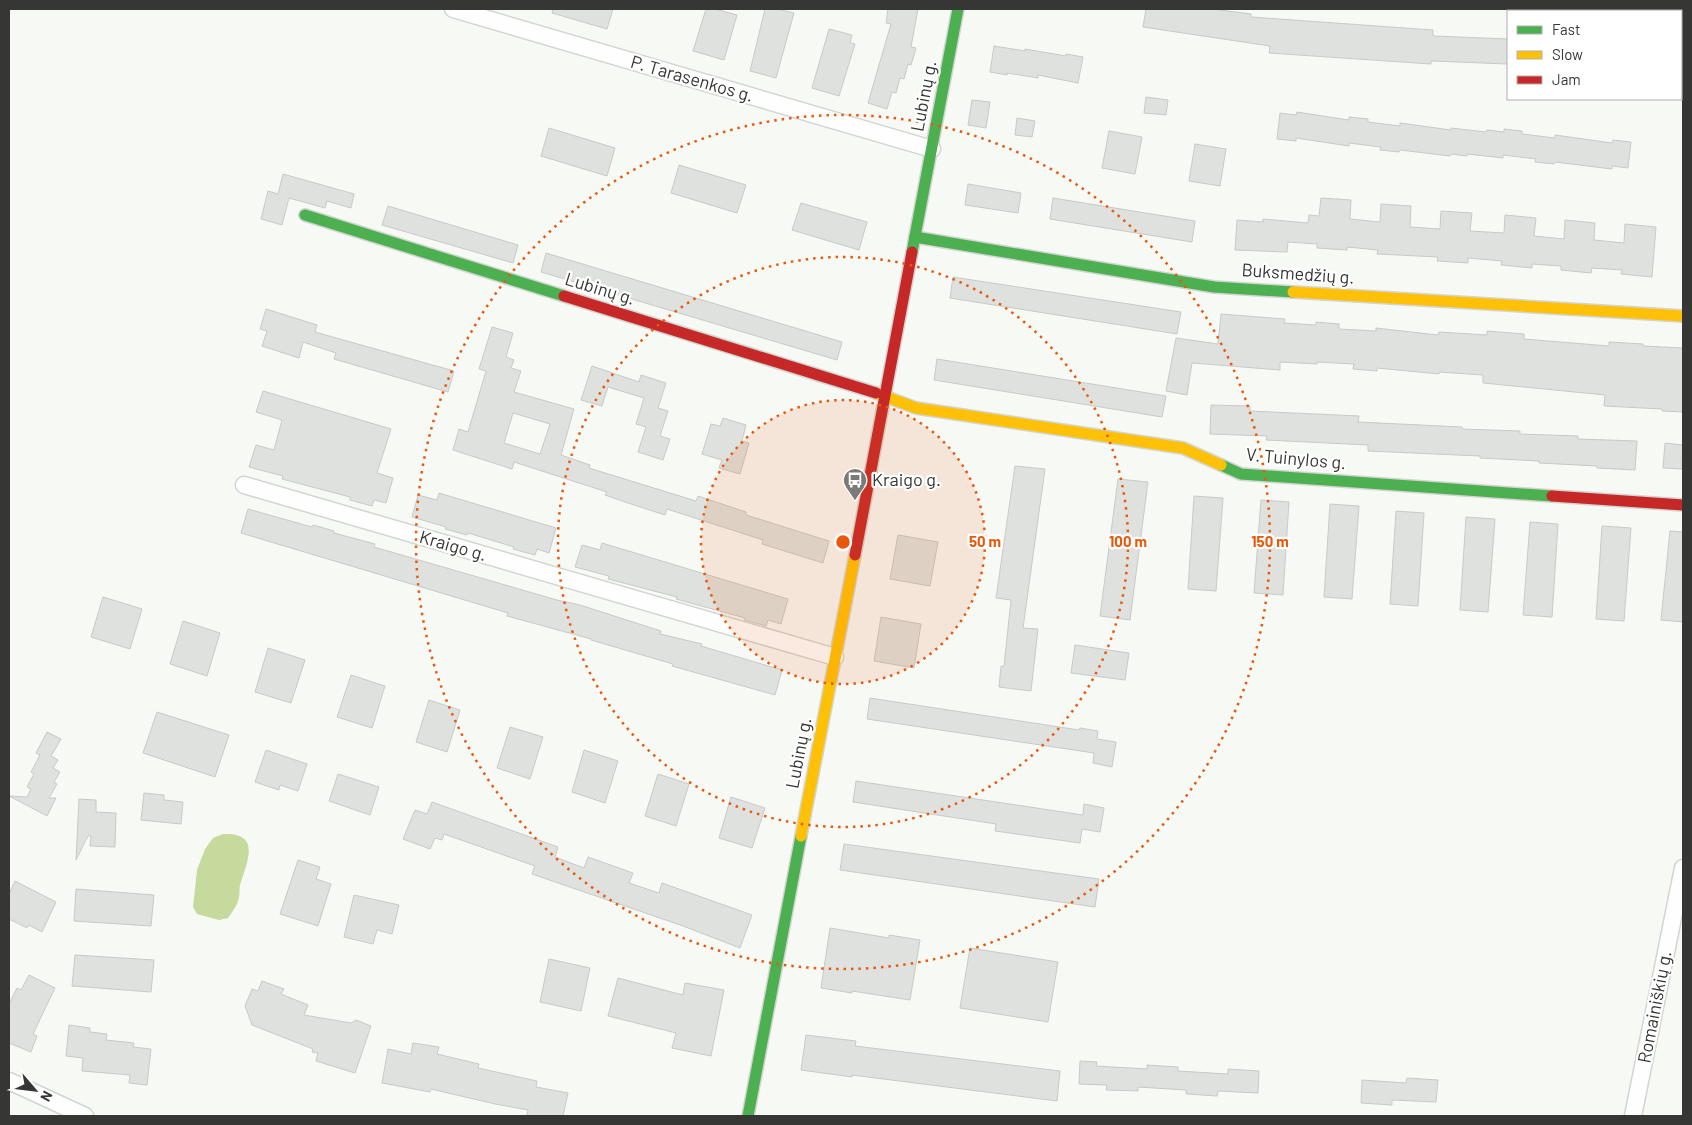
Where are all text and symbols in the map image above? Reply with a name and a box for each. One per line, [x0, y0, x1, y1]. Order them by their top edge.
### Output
legend [1507, 10, 1682, 100]
text: Fast [1552, 20, 1580, 38]
text: Slow [1552, 45, 1583, 63]
street label: P. Tarasenkos g. [628, 50, 756, 106]
street label: Lubinų g. [905, 58, 941, 133]
text: Jam [1552, 70, 1581, 88]
street label: Buksmedžių g. [1241, 258, 1355, 288]
street label: Lubinų g. [563, 267, 638, 309]
street label: V. Tuinylos g. [1245, 443, 1347, 473]
bus stop icon: Kraigo g. [842, 467, 868, 501]
place label: Kraigo g. [872, 468, 941, 490]
street label: Kraigo g. [417, 525, 489, 565]
text: 50 m [969, 532, 1001, 550]
text: 100 m [1109, 532, 1147, 550]
text: 150 m [1251, 532, 1289, 550]
centre of rings [834, 533, 852, 551]
street label: Lubinų g. [780, 715, 816, 790]
street label: Romainiškių g. [1632, 949, 1676, 1065]
north arrow [10, 1065, 60, 1115]
text: N [37, 1088, 57, 1104]

